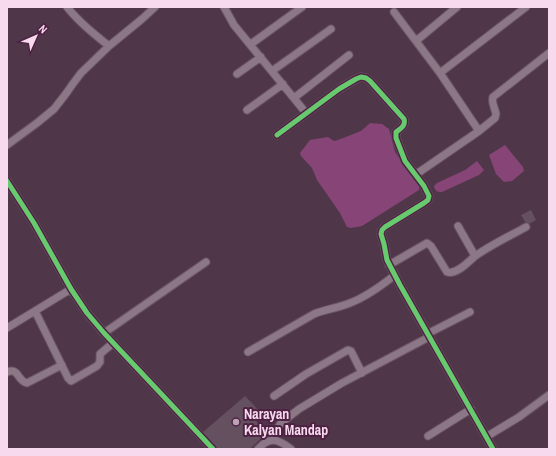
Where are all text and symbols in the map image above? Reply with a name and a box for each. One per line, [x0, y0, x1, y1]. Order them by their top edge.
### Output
north arrow [16, 16, 56, 56]
text: N [36, 22, 50, 36]
place label: Narayan Kalyan Mandap [244, 405, 328, 439]
marker: Narayan Kalyan Mandap [231, 417, 241, 427]

